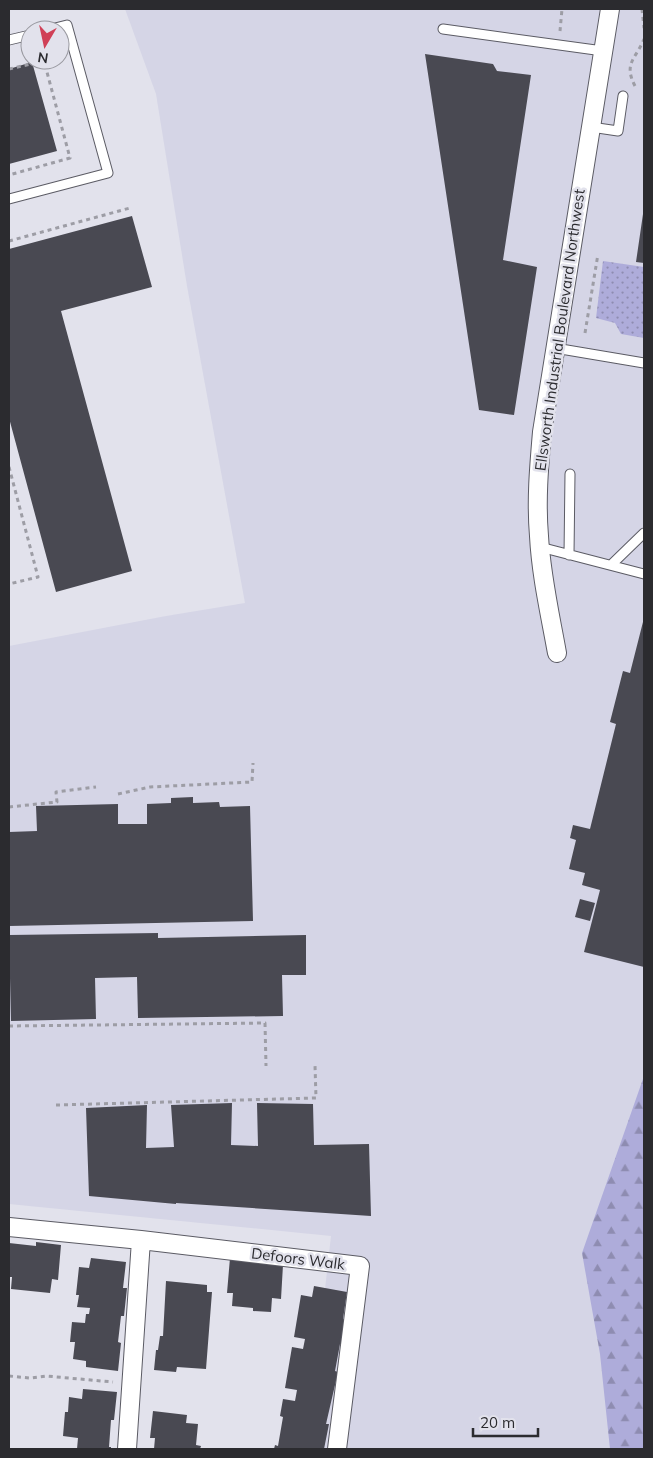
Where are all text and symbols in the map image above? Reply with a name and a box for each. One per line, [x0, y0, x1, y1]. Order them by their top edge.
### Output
north arrow [20, 20, 70, 70]
text: N [36, 48, 50, 68]
street label: Ellsworth Industrial Boulevard Northwest [530, 188, 589, 472]
street label: Defoors Walk [250, 1243, 346, 1274]
scale bar [473, 1406, 538, 1438]
text: 20 m [480, 1413, 515, 1432]

